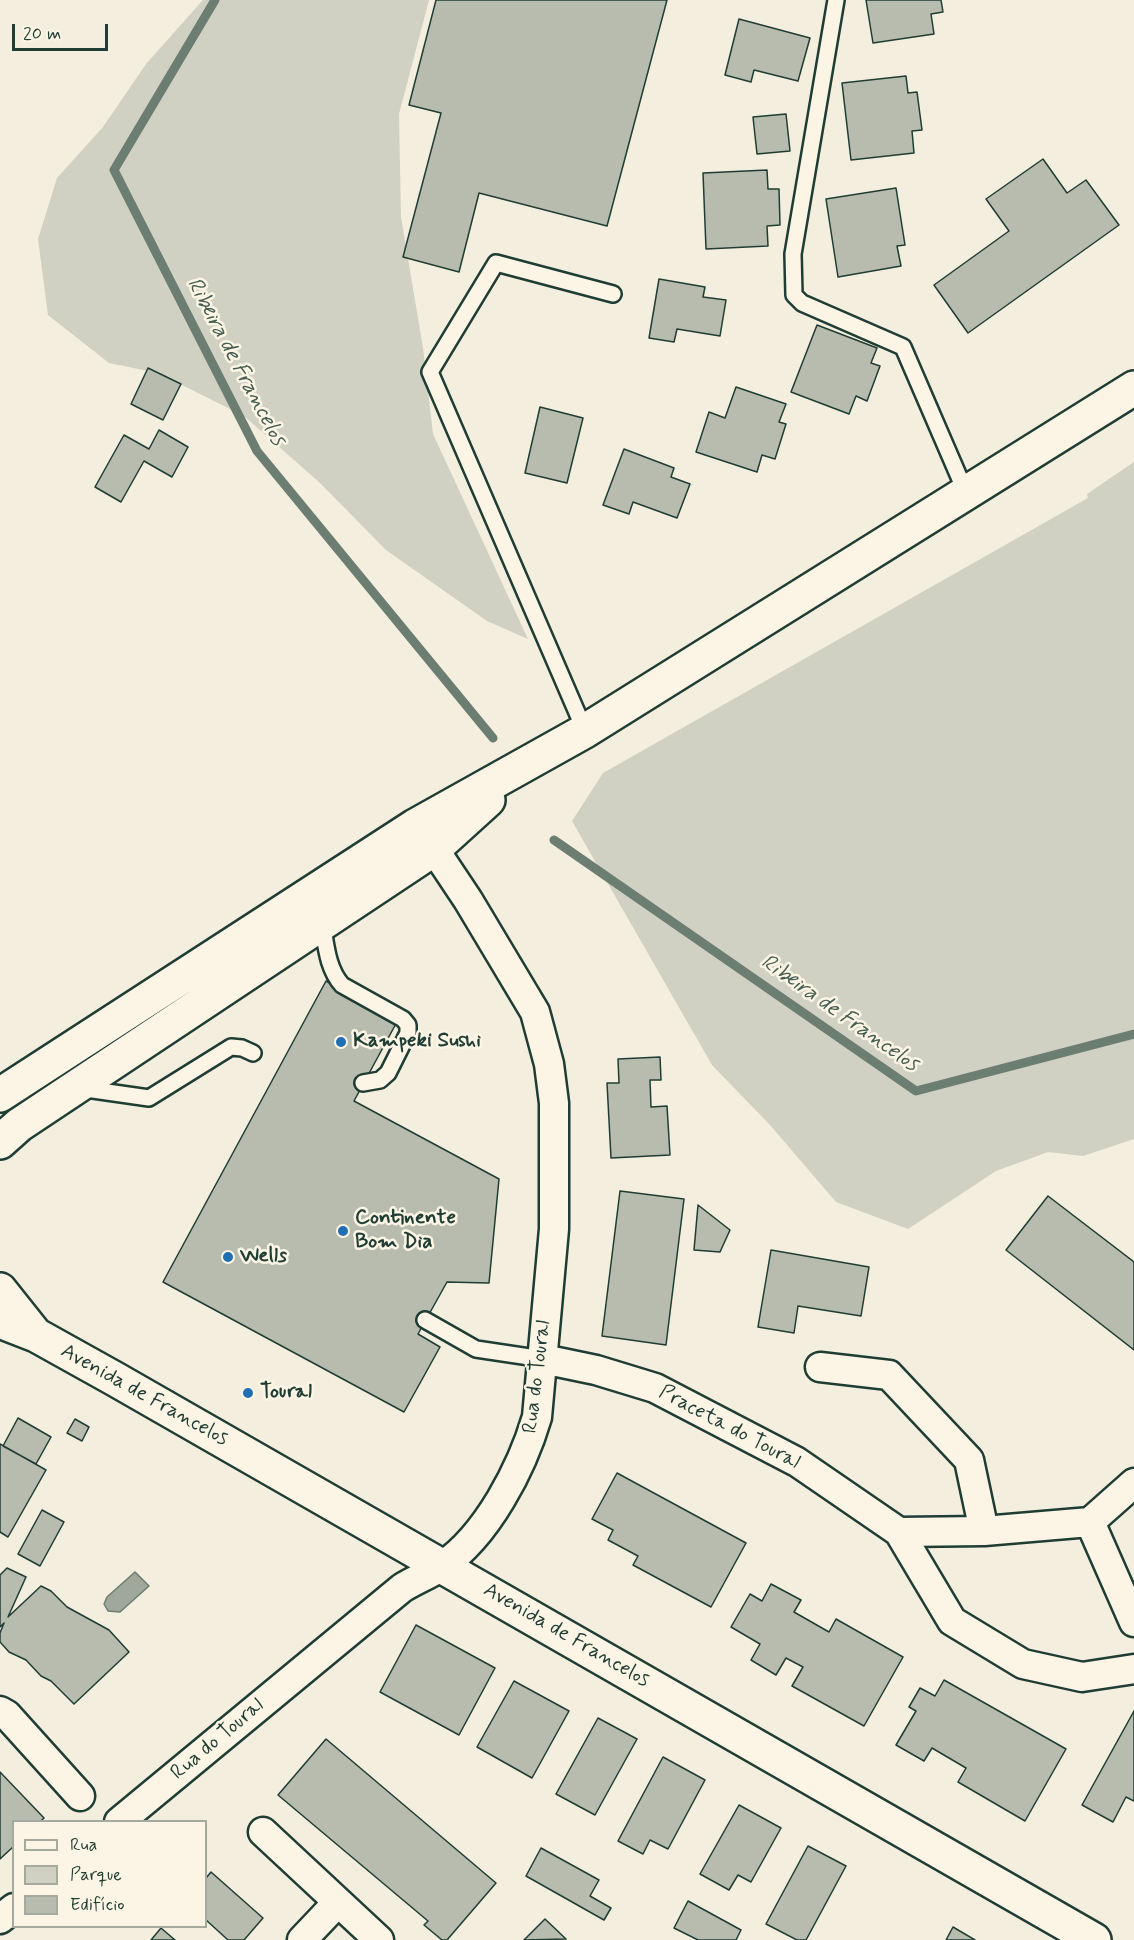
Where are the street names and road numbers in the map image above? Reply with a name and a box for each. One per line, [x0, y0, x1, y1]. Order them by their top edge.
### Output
street label: Rua do Toural [519, 1319, 557, 1435]
street label: Avenida de Francelos [56, 1339, 232, 1453]
street label: Praceta do Toural [654, 1380, 804, 1476]
street label: Avenida de Francelos [478, 1578, 654, 1694]
street label: Rua do Toural [166, 1694, 270, 1786]

